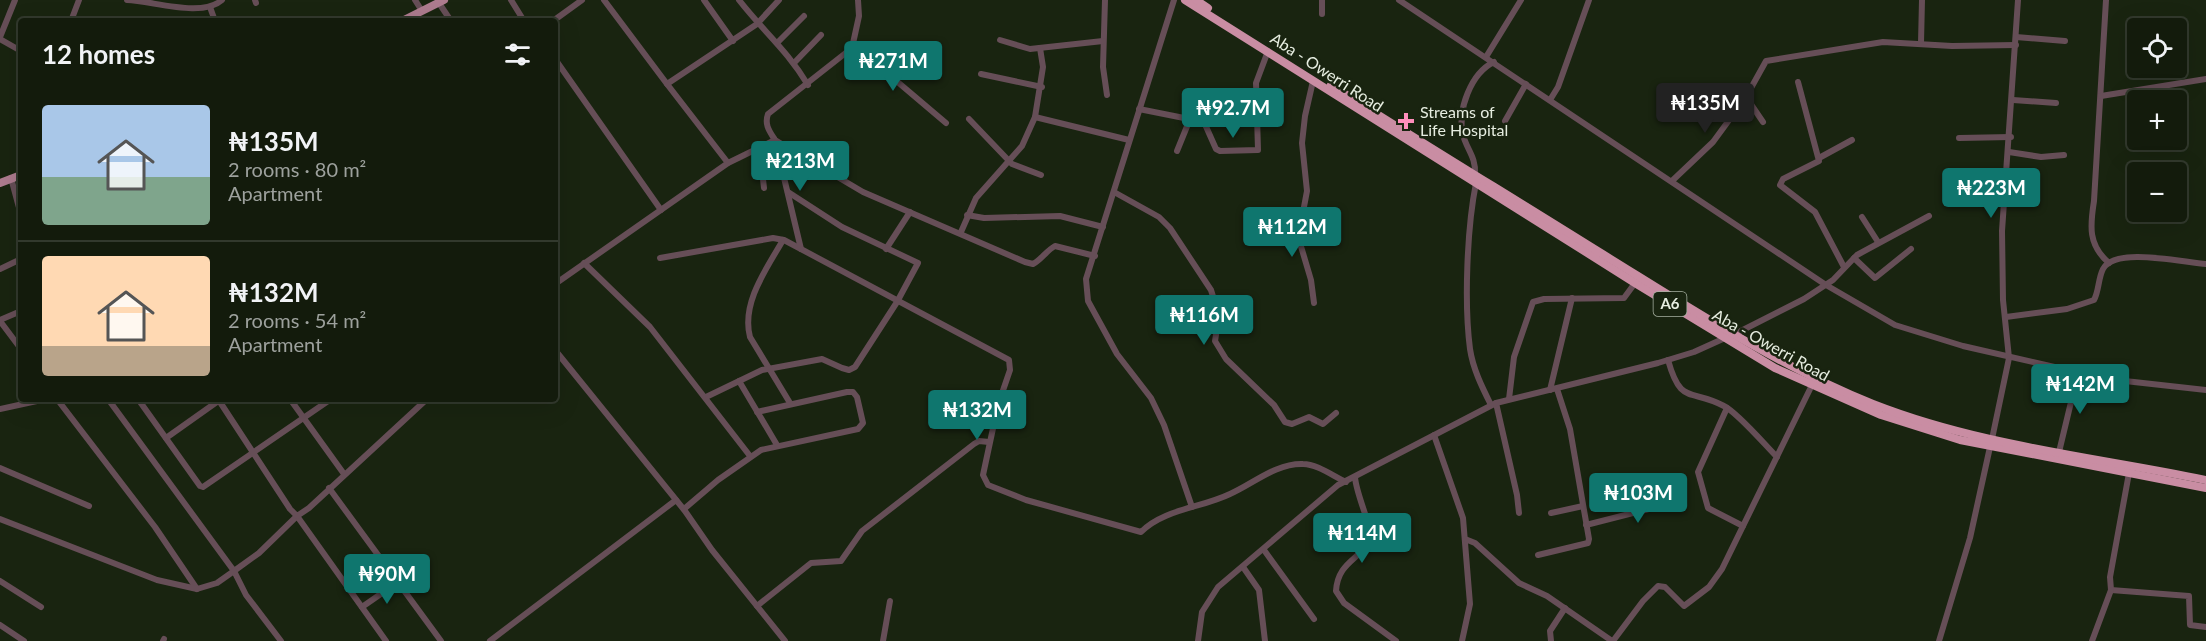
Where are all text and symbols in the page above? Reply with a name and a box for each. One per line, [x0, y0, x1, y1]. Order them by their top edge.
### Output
map controls [2127, 18, 2187, 222]
button: locate [2127, 18, 2187, 78]
street label: Aba - Owerri Road [1267, 28, 1387, 115]
text: 12 homes [42, 38, 155, 70]
icon: filters [501, 38, 534, 71]
pin: ₦271M [851, 41, 935, 92]
text: ₦271M [858, 48, 928, 72]
pin: ₦135M [1663, 83, 1747, 134]
pin: ₦92.7M [1184, 88, 1282, 139]
text: ₦135M [1670, 90, 1740, 114]
button: + [2127, 90, 2187, 150]
text: ₦92.7M [1196, 95, 1270, 119]
place label: Streams of Life Hospital [1420, 102, 1508, 139]
marker: Streams of Life Hospital [1397, 112, 1415, 130]
text: ₦135M [228, 125, 319, 157]
icon: home [90, 129, 162, 201]
pin: ₦213M [758, 141, 842, 192]
text: ₦213M [765, 148, 835, 172]
text: 2 rooms · 80 m² [228, 157, 366, 181]
button: − [2127, 162, 2187, 222]
pin: ₦223M [1949, 168, 2033, 219]
text: ₦223M [1956, 175, 2026, 199]
text: Apartment [228, 181, 322, 205]
pin: ₦112M [1250, 207, 1334, 258]
text: ₦112M [1257, 214, 1327, 238]
text: ₦132M [228, 276, 319, 308]
icon: home [90, 280, 162, 352]
road number: A6 [1654, 292, 1686, 316]
pin: ₦116M [1162, 295, 1246, 346]
text: ₦116M [1169, 302, 1239, 326]
street label: Aba - Owerri Road [1710, 305, 1833, 385]
text: 2 rooms · 54 m² [228, 308, 366, 332]
text: Apartment [228, 332, 322, 356]
pin: ₦142M [2038, 364, 2122, 415]
text: ₦142M [2045, 371, 2115, 395]
pin: ₦132M [935, 390, 1019, 441]
text: ₦132M [942, 397, 1012, 421]
pin: ₦103M [1596, 473, 1680, 524]
text: ₦103M [1603, 480, 1673, 504]
pin: ₦114M [1320, 513, 1404, 564]
text: ₦114M [1327, 520, 1397, 544]
pin: ₦90M [351, 554, 423, 605]
text: ₦90M [358, 561, 416, 585]

